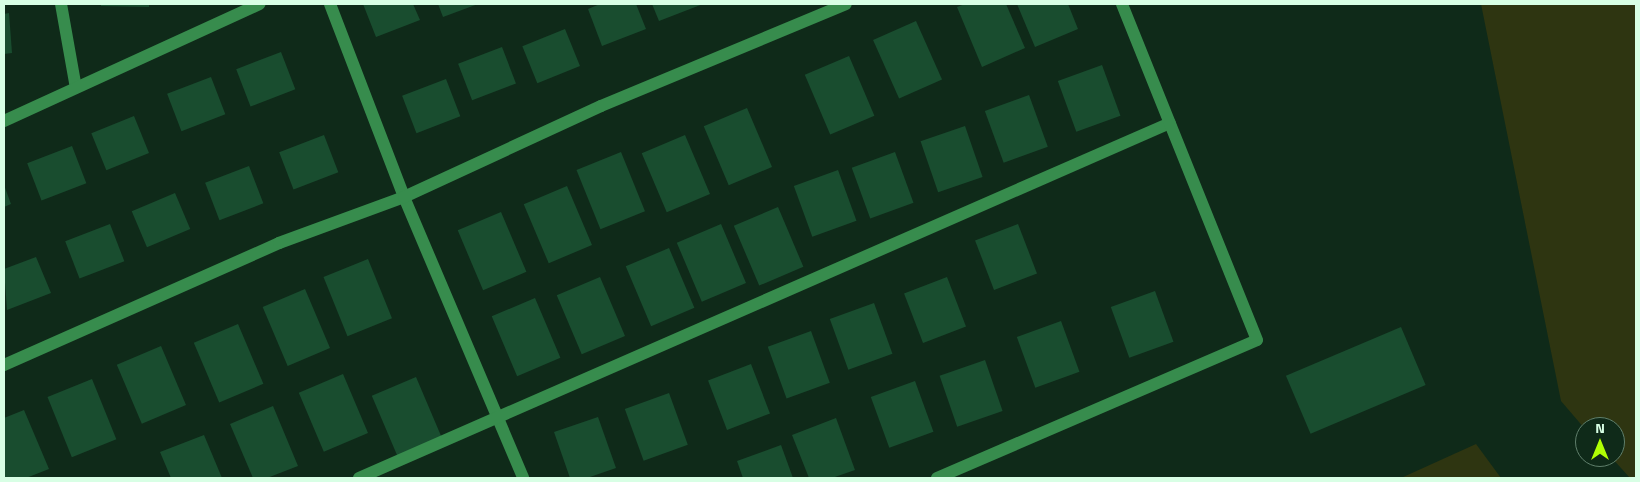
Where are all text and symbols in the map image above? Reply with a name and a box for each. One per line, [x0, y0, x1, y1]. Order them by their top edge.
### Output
north arrow [1575, 417, 1625, 467]
text: N [1595, 417, 1605, 438]

